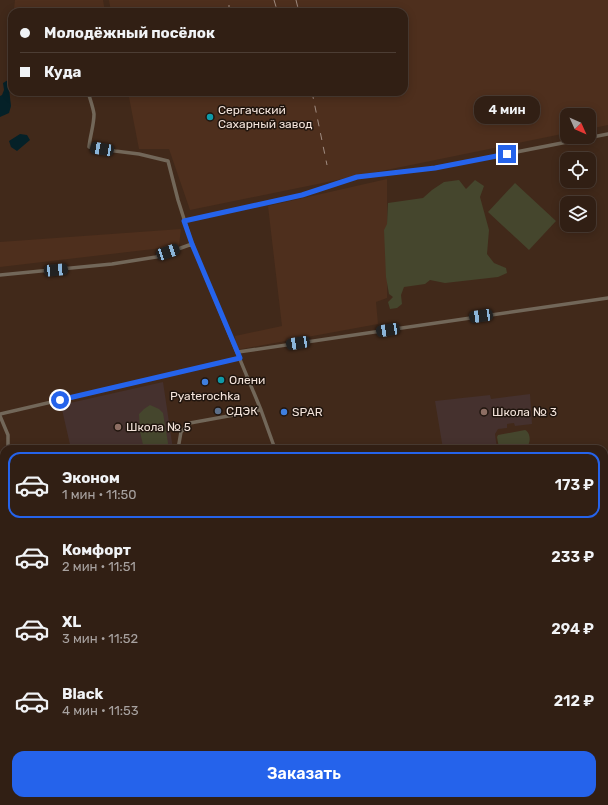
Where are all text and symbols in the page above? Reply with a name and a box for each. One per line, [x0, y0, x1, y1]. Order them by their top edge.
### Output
text: Молодёжный посёлок [44, 24, 215, 42]
text: Куда [44, 63, 81, 81]
callout: 4 мин [474, 96, 540, 124]
text: 4 мин [488, 102, 526, 117]
place label: Сергачский Сахарный завод [218, 103, 313, 131]
north arrow [560, 108, 596, 144]
map controls [560, 108, 596, 232]
marker: Сергачский Сахарный завод [205, 112, 215, 122]
car [89, 141, 115, 157]
route end [498, 145, 516, 163]
button: locate [560, 152, 596, 188]
button: layers [560, 196, 596, 232]
car [155, 242, 181, 262]
car [44, 263, 68, 277]
car [468, 308, 494, 324]
car [375, 322, 401, 338]
car [285, 335, 311, 351]
place label: Олени [229, 373, 265, 387]
marker: Олени [216, 375, 226, 385]
marker: Pyaterochka [200, 377, 210, 387]
place label: Pyaterochka [170, 389, 240, 403]
route start [51, 391, 69, 409]
place label: СДЭК [226, 404, 258, 418]
place label: SPAR [292, 405, 323, 419]
place label: Школа № 3 [492, 405, 557, 419]
marker: СДЭК [213, 406, 223, 416]
marker: SPAR [279, 407, 289, 417]
marker: Школа № 3 [479, 407, 489, 417]
place label: Школа № 5 [126, 420, 191, 434]
marker: Школа № 5 [113, 422, 123, 432]
icon: car [14, 467, 50, 503]
text: Эконом [62, 469, 120, 487]
text: 173 ₽ [555, 476, 594, 494]
text: 1 мин · 11:50 [62, 487, 137, 502]
icon: car [14, 539, 50, 575]
text: Комфорт [62, 541, 131, 559]
text: 233 ₽ [551, 548, 594, 566]
text: 2 мин · 11:51 [62, 559, 136, 574]
icon: car [14, 611, 50, 647]
text: XL [62, 613, 81, 631]
text: 294 ₽ [551, 620, 594, 638]
text: 3 мин · 11:52 [62, 631, 138, 646]
icon: car [14, 683, 50, 719]
text: Black [62, 685, 103, 703]
text: 212 ₽ [554, 692, 594, 710]
text: 4 мин · 11:53 [62, 703, 139, 718]
button: Заказать [12, 751, 596, 797]

